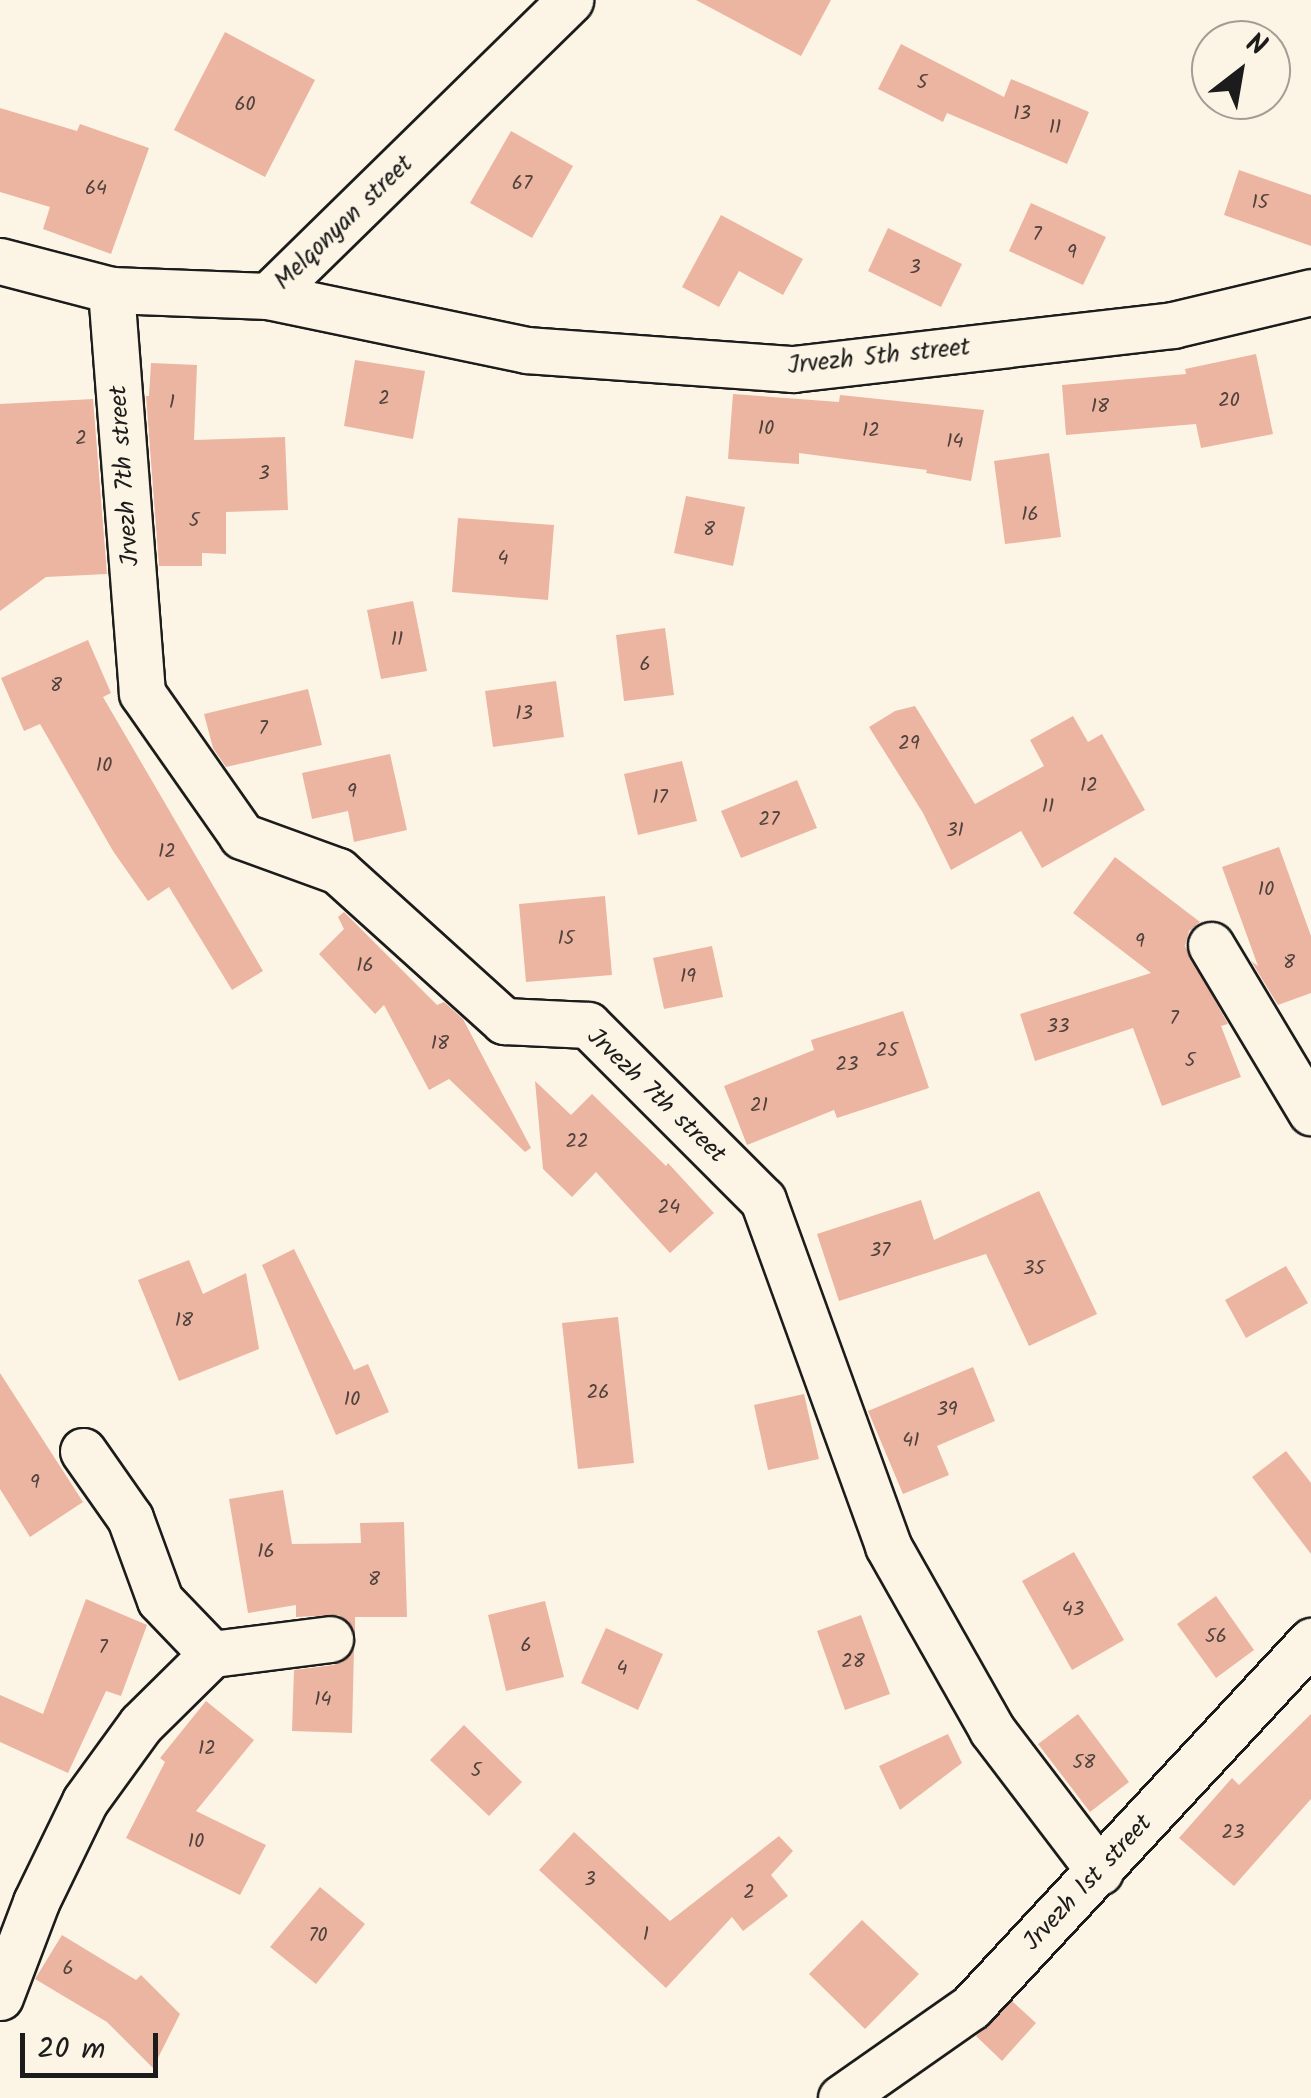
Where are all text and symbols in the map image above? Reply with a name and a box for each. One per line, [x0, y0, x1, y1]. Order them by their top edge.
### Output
north arrow [1191, 20, 1291, 120]
text: N [1237, 22, 1275, 69]
house number: 5 [917, 71, 927, 95]
house number: 60 [234, 93, 256, 117]
house number: 13 [1013, 102, 1031, 126]
house number: 11 [1049, 116, 1061, 140]
street label: Melqonyan street [268, 149, 420, 297]
house number: 67 [512, 172, 532, 196]
house number: 64 [85, 177, 107, 201]
house number: 15 [1251, 191, 1269, 215]
house number: 7 [1032, 223, 1042, 247]
house number: 9 [1067, 241, 1077, 265]
house number: 3 [909, 256, 921, 280]
street label: Jrvezh 5th street [786, 332, 972, 382]
street label: Jrvezh 7th street [104, 384, 146, 568]
house number: 2 [378, 387, 390, 411]
house number: 20 [1218, 389, 1240, 413]
house number: 1 [169, 391, 175, 415]
house number: 18 [1091, 395, 1109, 419]
house number: 10 [758, 417, 774, 441]
house number: 12 [862, 419, 880, 443]
house number: 2 [75, 427, 87, 451]
house number: 14 [946, 430, 964, 454]
house number: 3 [258, 462, 270, 486]
house number: 16 [1021, 503, 1039, 527]
house number: 5 [189, 509, 199, 533]
house number: 8 [703, 518, 715, 542]
house number: 4 [497, 547, 509, 571]
house number: 11 [391, 628, 403, 652]
house number: 6 [639, 653, 651, 677]
house number: 8 [50, 674, 62, 698]
house number: 13 [515, 702, 533, 726]
house number: 7 [258, 717, 268, 741]
house number: 29 [898, 732, 920, 756]
house number: 10 [96, 754, 112, 778]
house number: 12 [1080, 774, 1098, 798]
house number: 9 [347, 780, 357, 804]
house number: 17 [652, 786, 668, 810]
house number: 11 [1042, 795, 1054, 819]
house number: 27 [759, 808, 779, 832]
house number: 31 [946, 819, 964, 843]
house number: 12 [158, 840, 176, 864]
house number: 10 [1258, 878, 1274, 902]
house number: 15 [557, 927, 575, 951]
house number: 9 [1135, 930, 1145, 954]
house number: 8 [1283, 951, 1295, 975]
house number: 16 [356, 954, 374, 978]
house number: 19 [680, 965, 696, 989]
house number: 7 [1169, 1007, 1179, 1031]
house number: 33 [1047, 1015, 1069, 1039]
street label: Jrvezh 7th street [580, 1022, 732, 1170]
house number: 18 [431, 1032, 449, 1056]
house number: 25 [876, 1039, 898, 1063]
house number: 5 [1185, 1049, 1195, 1073]
house number: 23 [835, 1053, 859, 1077]
house number: 21 [750, 1094, 768, 1118]
house number: 22 [565, 1130, 589, 1154]
house number: 24 [658, 1196, 680, 1220]
house number: 37 [870, 1239, 890, 1263]
house number: 35 [1023, 1257, 1045, 1281]
house number: 18 [175, 1309, 193, 1333]
house number: 26 [587, 1381, 609, 1405]
house number: 10 [344, 1388, 360, 1412]
house number: 39 [936, 1398, 958, 1422]
house number: 41 [902, 1429, 920, 1453]
house number: 9 [30, 1471, 40, 1495]
house number: 16 [257, 1540, 275, 1564]
house number: 8 [368, 1568, 380, 1592]
house number: 43 [1062, 1598, 1084, 1622]
house number: 56 [1205, 1625, 1227, 1649]
house number: 6 [520, 1634, 532, 1658]
house number: 7 [98, 1636, 108, 1660]
house number: 28 [841, 1650, 865, 1674]
house number: 4 [616, 1657, 628, 1681]
house number: 14 [314, 1688, 332, 1712]
house number: 12 [198, 1737, 216, 1761]
house number: 58 [1073, 1751, 1095, 1775]
house number: 5 [471, 1759, 481, 1783]
street label: Jrvezh 1st street [1017, 1809, 1159, 1957]
house number: 23 [1221, 1821, 1245, 1845]
house number: 10 [188, 1830, 204, 1854]
house number: 3 [584, 1868, 596, 1892]
house number: 2 [743, 1881, 755, 1905]
house number: 1 [643, 1923, 649, 1947]
house number: 70 [308, 1924, 328, 1948]
house number: 6 [62, 1957, 74, 1981]
scale bar [25, 2013, 162, 2075]
text: 20 m [37, 2026, 105, 2074]

